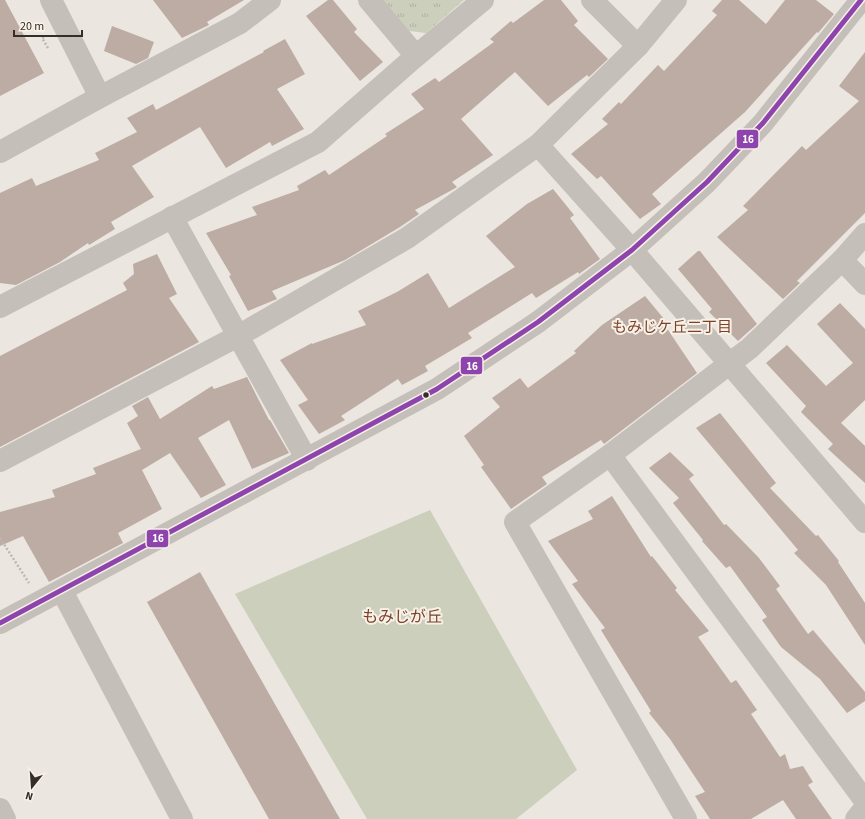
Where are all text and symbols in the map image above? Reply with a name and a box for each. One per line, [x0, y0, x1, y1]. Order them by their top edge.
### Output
scale bar [14, 12, 82, 38]
text: 20 m [20, 18, 44, 35]
line badge: 16 [736, 129, 759, 149]
text: 16 [742, 132, 754, 147]
district label: もみじケ丘二丁目 [612, 317, 732, 338]
line badge: 16 [460, 356, 483, 375]
text: 16 [466, 359, 478, 374]
unlabelled marker [421, 390, 431, 400]
line badge: 16 [146, 529, 169, 548]
text: 16 [152, 531, 164, 546]
district label: もみじが丘 [362, 606, 442, 628]
north arrow [12, 767, 52, 807]
text: N [24, 788, 35, 804]

